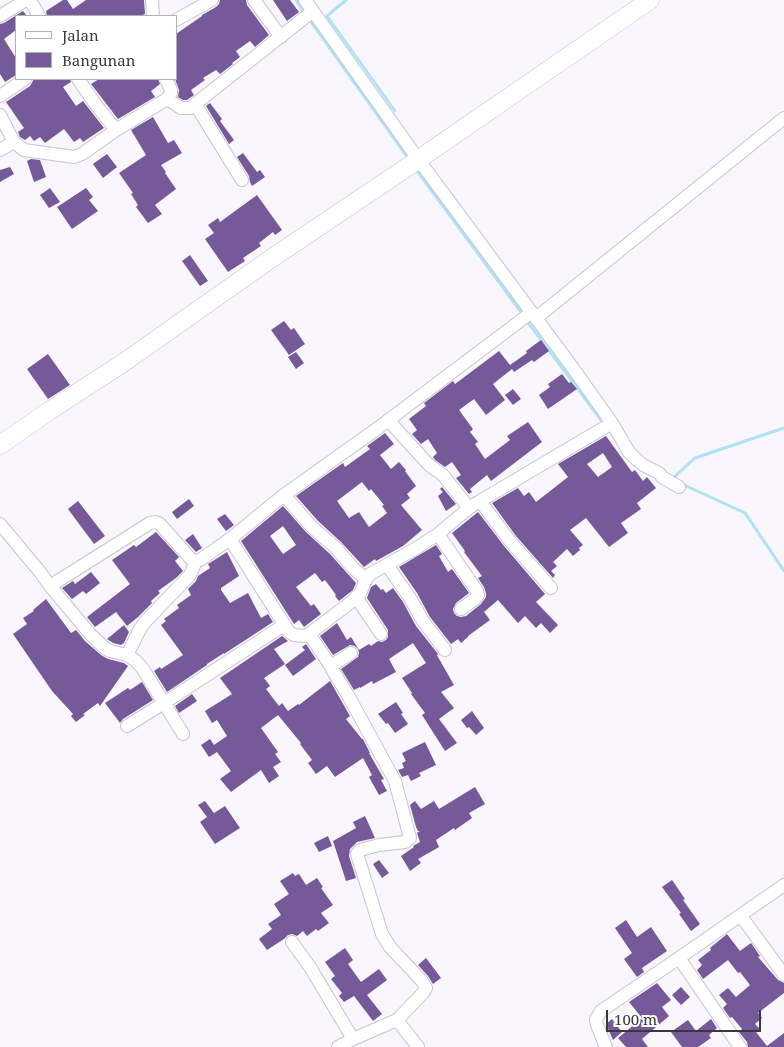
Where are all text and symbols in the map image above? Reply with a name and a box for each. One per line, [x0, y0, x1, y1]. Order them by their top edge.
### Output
legend [15, 15, 178, 80]
text: Jalan [62, 25, 99, 45]
text: Bangunan [62, 50, 135, 70]
scale bar [609, 1000, 764, 1032]
text: 100 m [614, 1009, 657, 1029]

